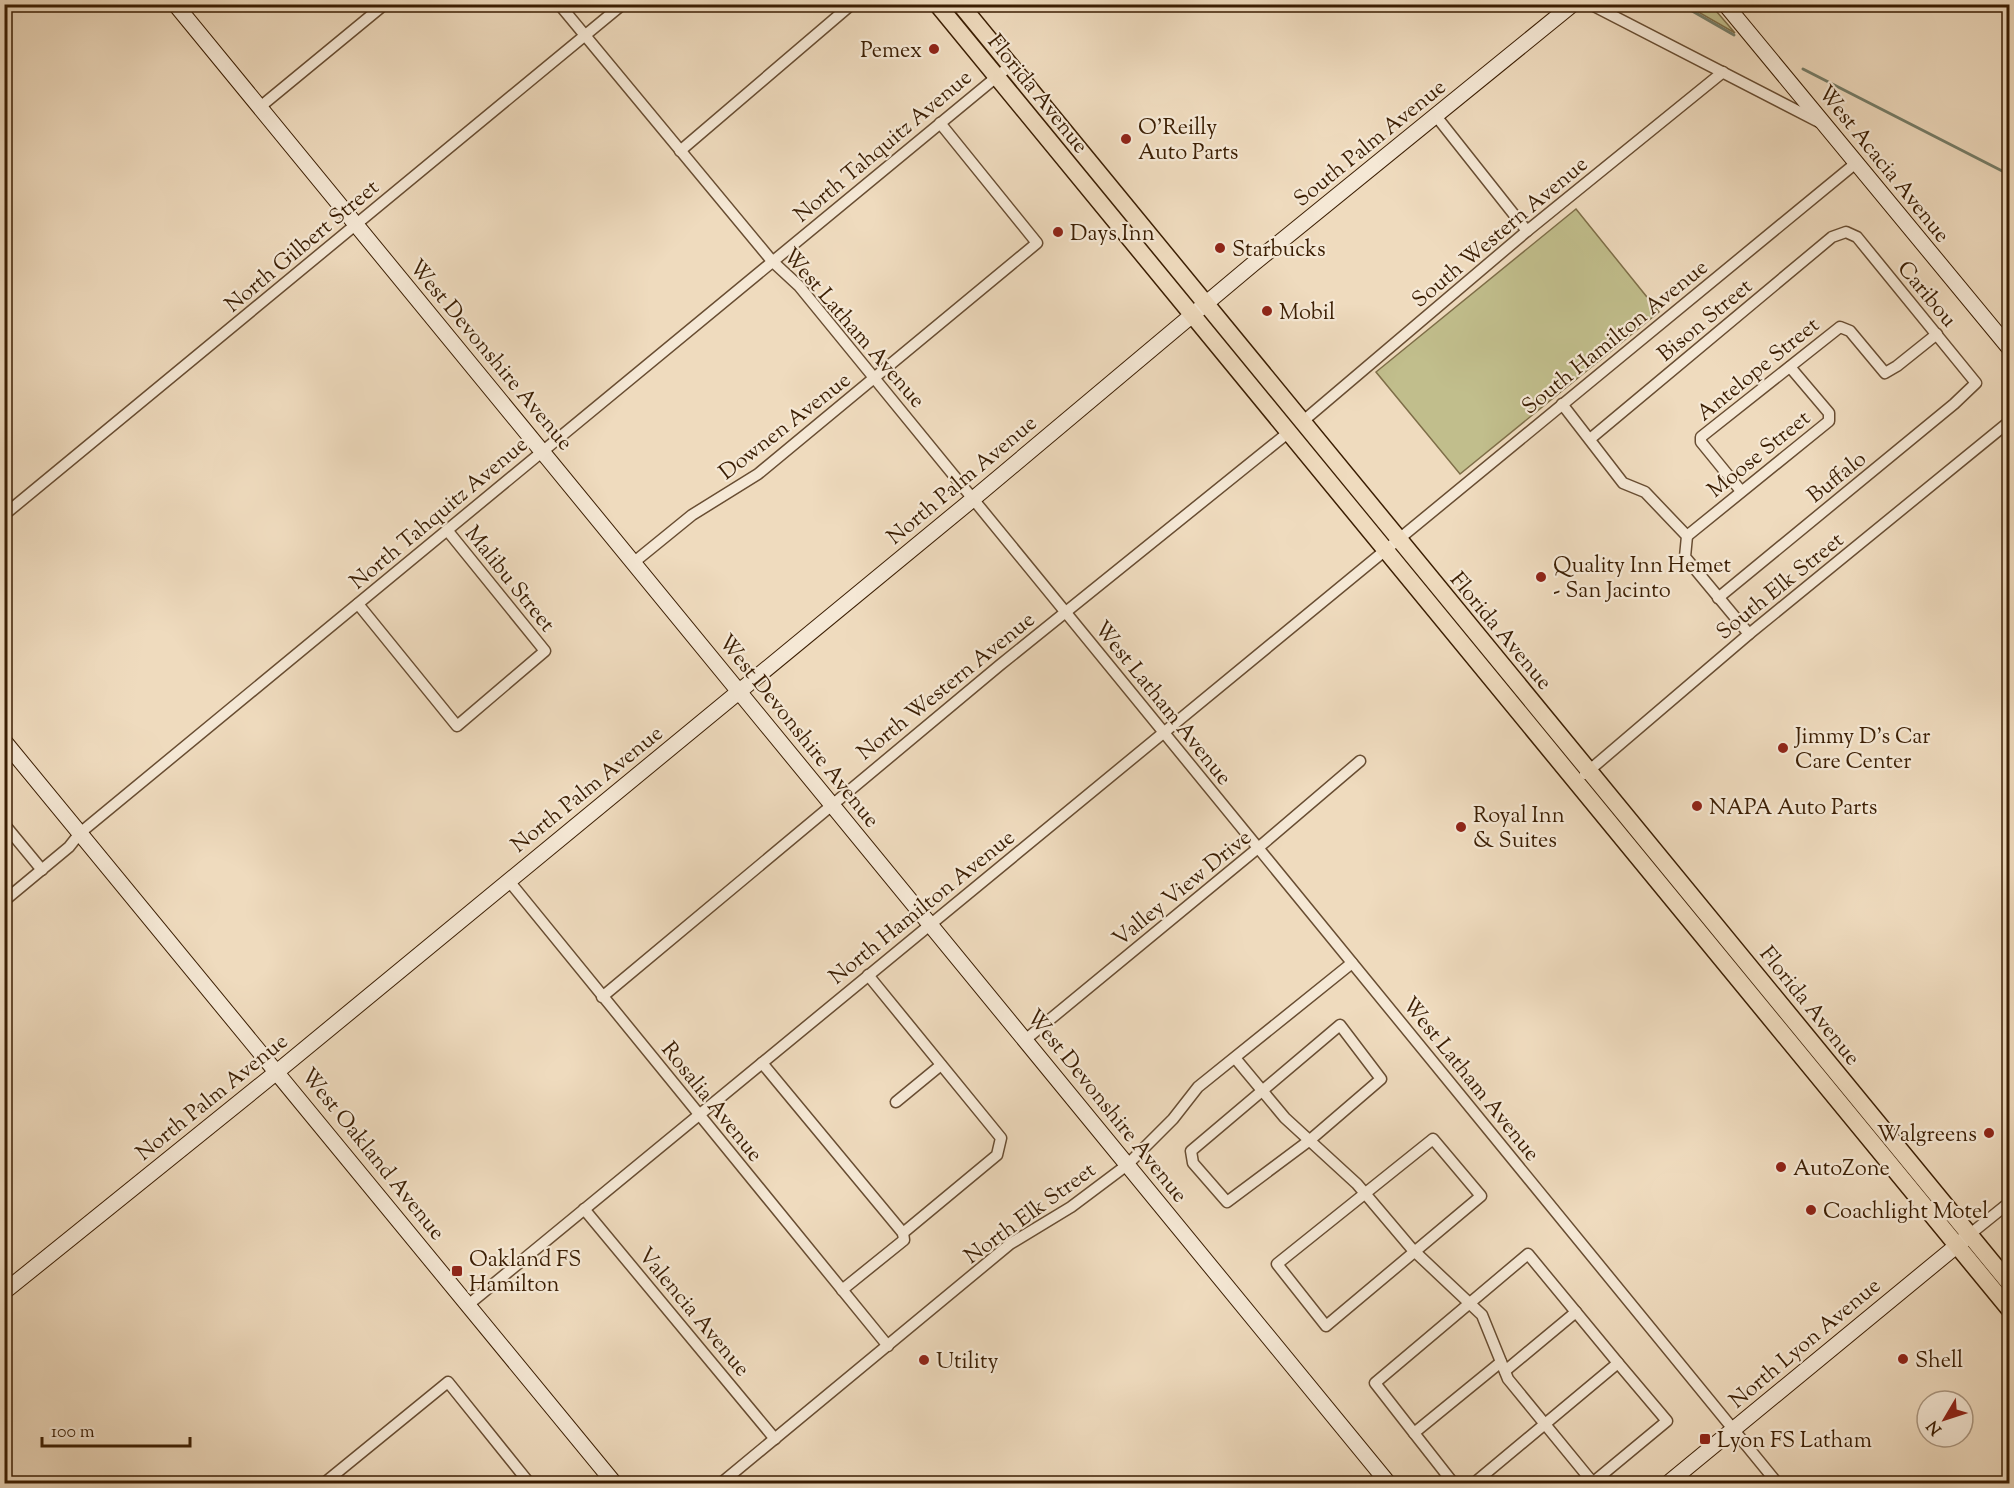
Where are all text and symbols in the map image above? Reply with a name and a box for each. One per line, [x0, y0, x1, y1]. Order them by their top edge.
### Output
street label: Florida Avenue [979, 28, 1095, 161]
place label: Pemex [860, 36, 922, 68]
marker: Pemex [927, 42, 941, 56]
street label: North Tahquitz Avenue [788, 63, 980, 232]
street label: South Palm Avenue [1288, 73, 1454, 216]
street label: West Acacia Avenue [1809, 79, 1956, 251]
place label: O'Reilly Auto Parts [1138, 113, 1238, 170]
marker: O'Reilly Auto Parts [1119, 132, 1133, 146]
street label: South Western Avenue [1406, 150, 1596, 317]
street label: North Gilbert Street [219, 173, 387, 322]
place label: Days Inn [1070, 219, 1155, 251]
marker: Days Inn [1051, 225, 1065, 239]
place label: Starbucks [1232, 235, 1326, 267]
marker: Starbucks [1213, 241, 1227, 255]
street label: West Latham Avenue [774, 242, 932, 416]
street label: West Devonshire Avenue [400, 253, 579, 459]
street label: South Hamilton Avenue [1516, 253, 1716, 424]
street label: Caribou [1888, 255, 1963, 335]
street label: Bison Street [1651, 272, 1761, 371]
place label: Mobil [1279, 298, 1335, 330]
marker: Mobil [1260, 304, 1274, 318]
street label: Antelope Street [1691, 310, 1828, 430]
street label: Downen Avenue [713, 366, 859, 489]
street label: Moose Street [1701, 403, 1819, 507]
street label: North Palm Avenue [881, 409, 1045, 554]
street label: North Tahquitz Avenue [344, 430, 536, 599]
street label: Buffalo [1801, 445, 1874, 512]
street label: Malibu Street [456, 520, 562, 640]
street label: South Elk Street [1710, 525, 1852, 649]
place label: Quality Inn Hemet - San Jacinto [1553, 551, 1731, 608]
street label: Florida Avenue [1441, 566, 1559, 698]
marker: Quality Inn Hemet - San Jacinto [1534, 570, 1548, 584]
street label: North Western Avenue [851, 605, 1043, 769]
street label: West Latham Avenue [1085, 615, 1238, 793]
street label: West Devonshire Avenue [709, 628, 886, 836]
street label: North Palm Avenue [505, 719, 671, 862]
place label: Jimmy D's Car Care Center [1794, 722, 1930, 779]
marker: Jimmy D's Car Care Center [1776, 741, 1790, 755]
place label: NAPA Auto Parts [1709, 793, 1877, 825]
marker: NAPA Auto Parts [1690, 799, 1704, 813]
place label: Royal Inn & Suites [1473, 801, 1565, 858]
marker: Royal Inn & Suites [1454, 820, 1468, 834]
street label: North Hamilton Avenue [823, 823, 1023, 994]
street label: Valley View Drive [1106, 823, 1259, 956]
street label: Florida Avenue [1751, 940, 1867, 1073]
street label: West Latham Avenue [1393, 991, 1546, 1169]
street label: West Devonshire Avenue [1017, 1003, 1194, 1211]
street label: North Palm Avenue [130, 1027, 296, 1170]
street label: Rosalia Avenue [652, 1036, 769, 1170]
street label: West Oakland Avenue [292, 1062, 451, 1248]
place label: Walgreens [1877, 1120, 1977, 1152]
marker: Walgreens [1982, 1126, 1996, 1140]
place label: AutoZone [1793, 1154, 1890, 1186]
street label: North Elk Street [958, 1155, 1104, 1273]
marker: AutoZone [1774, 1160, 1788, 1174]
place label: Coachlight Motel [1823, 1197, 1988, 1229]
marker: Coachlight Motel [1804, 1203, 1818, 1217]
street label: Valencia Avenue [629, 1241, 756, 1385]
place label: Oakland FS Hamilton [469, 1245, 581, 1302]
marker: Oakland FS Hamilton [450, 1264, 464, 1278]
street label: North Lyon Avenue [1723, 1271, 1889, 1417]
place label: Shell [1915, 1346, 1963, 1378]
place label: Utility [936, 1347, 999, 1379]
marker: Shell [1896, 1352, 1910, 1366]
marker: Utility [917, 1353, 931, 1367]
north arrow [1915, 1389, 1975, 1449]
scale bar [42, 1410, 190, 1448]
text: N [1922, 1414, 1948, 1439]
text: 100 m [51, 1420, 95, 1446]
place label: Lyon FS Latham [1717, 1426, 1872, 1458]
marker: Lyon FS Latham [1698, 1432, 1712, 1446]

